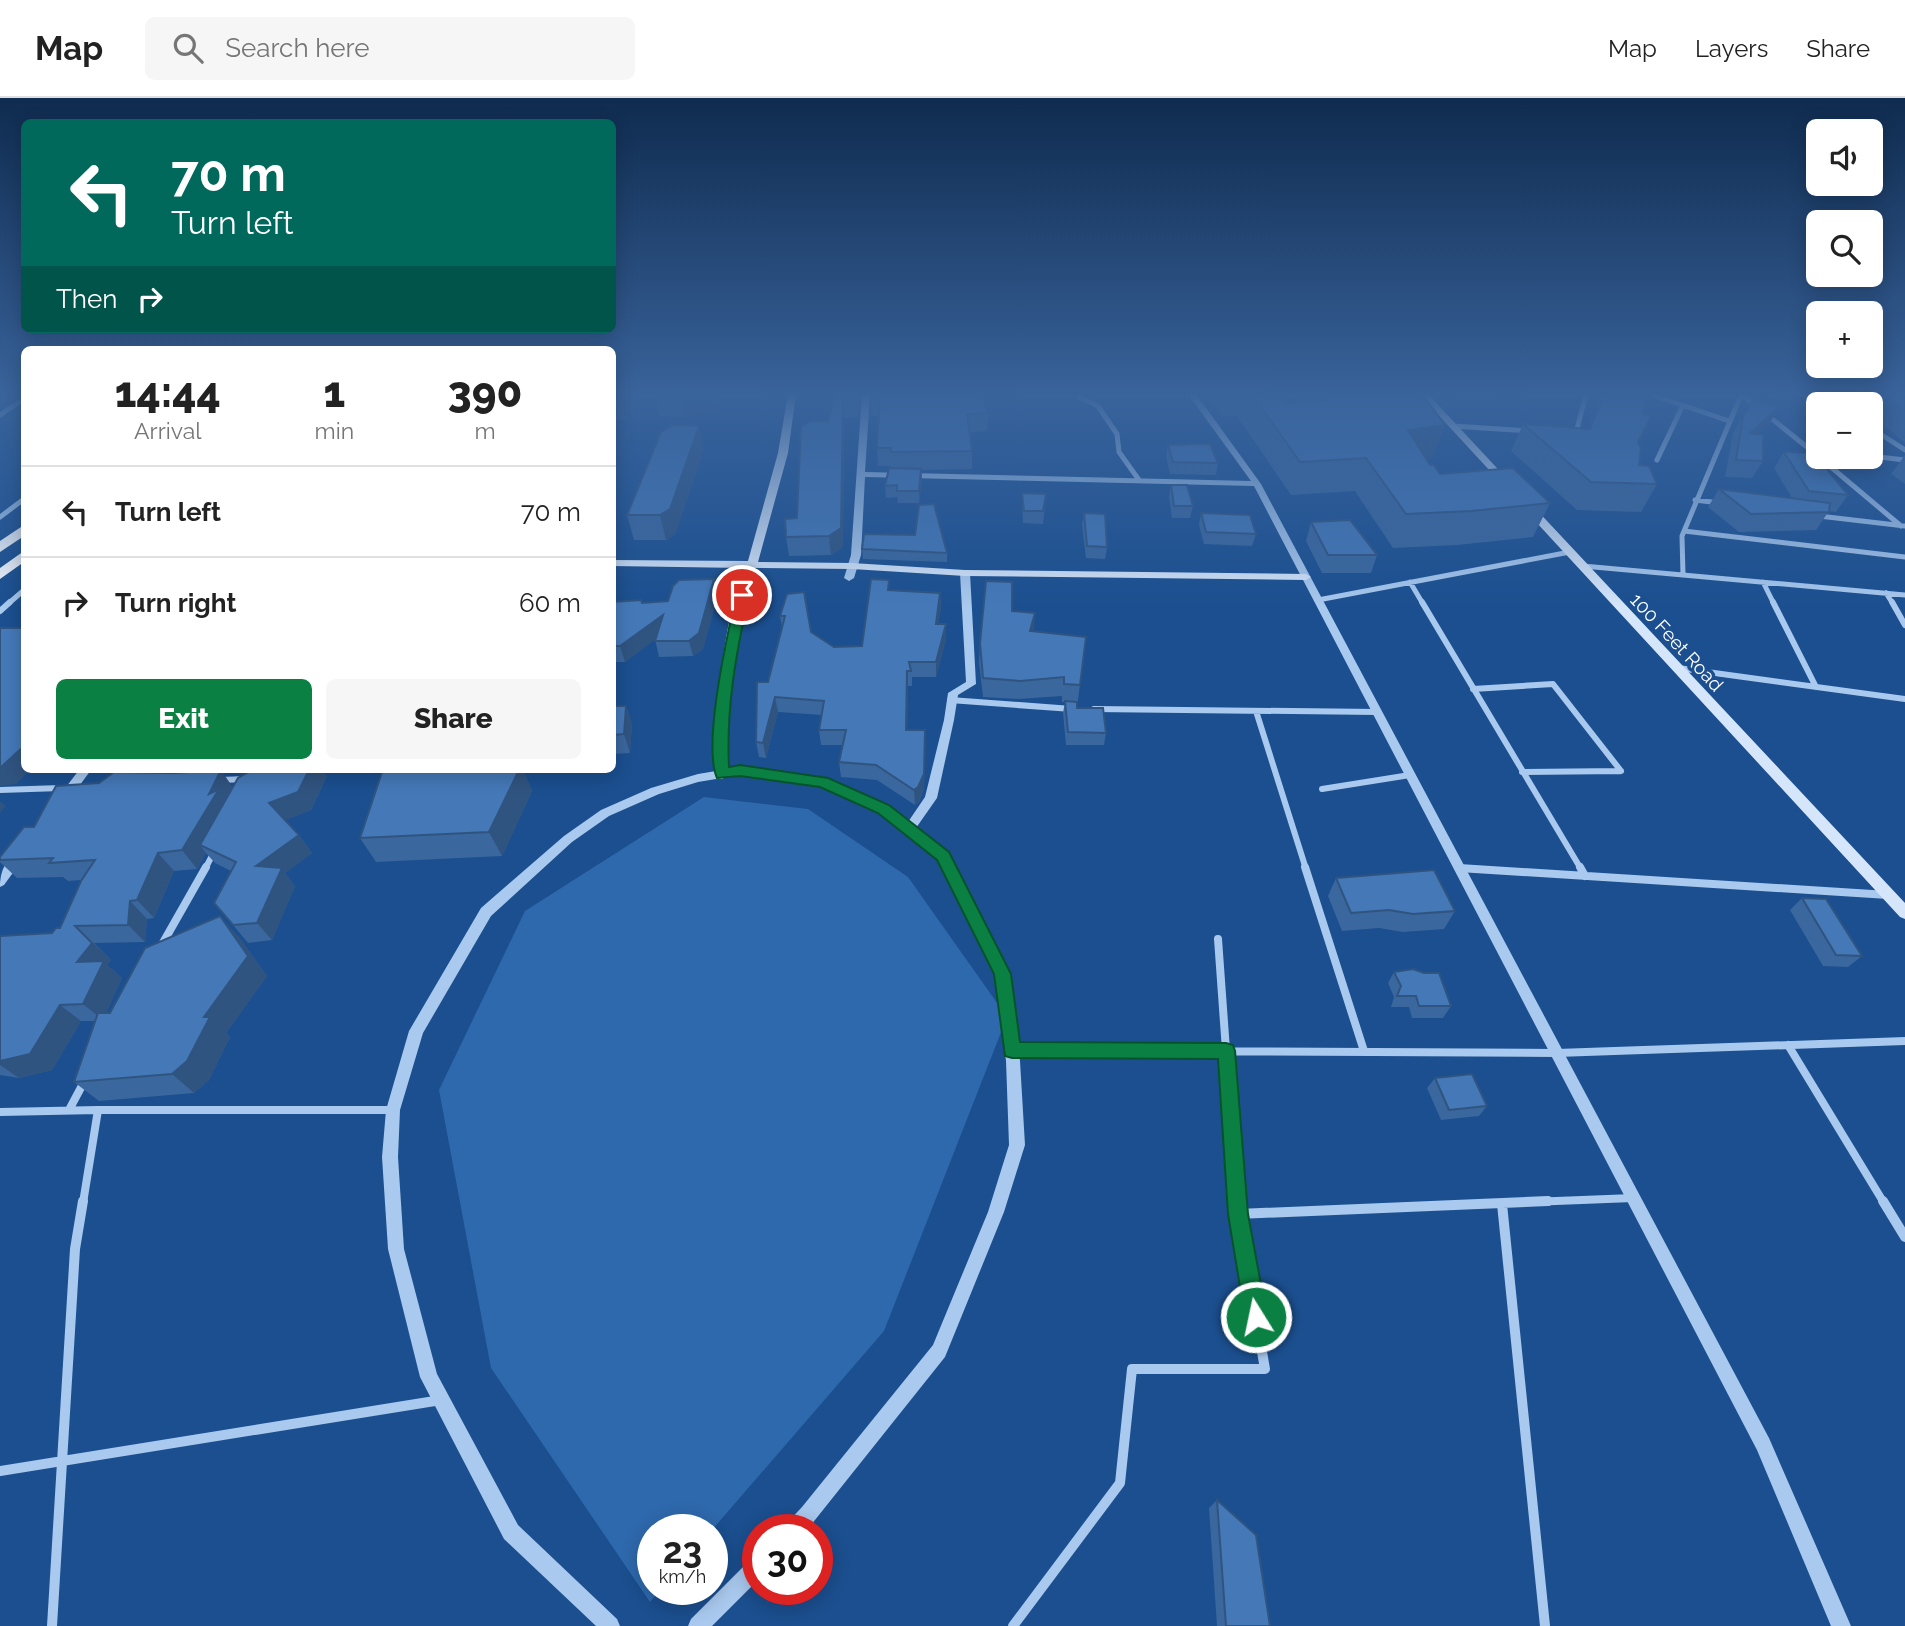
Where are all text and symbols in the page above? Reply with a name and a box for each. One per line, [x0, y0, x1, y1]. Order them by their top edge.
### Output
search box [145, 17, 635, 80]
text: Map [35, 29, 103, 68]
icon: search [169, 29, 207, 67]
text: Search here [225, 33, 370, 63]
text: Map [1608, 34, 1657, 63]
text: Layers [1695, 34, 1768, 63]
text: Share [1806, 34, 1870, 63]
map controls [1806, 119, 1883, 469]
button: sound [1806, 119, 1883, 196]
text: 70 m [171, 145, 286, 202]
icon: left [56, 147, 147, 238]
text: Turn left [171, 204, 293, 241]
button: search [1806, 210, 1883, 287]
icon: right [131, 280, 169, 318]
text: Then [56, 284, 117, 314]
button: + [1806, 301, 1883, 378]
text: 14:44 [115, 368, 221, 417]
text: 1 [323, 368, 345, 417]
text: 390 [448, 368, 522, 417]
button: − [1806, 392, 1883, 469]
text: Arrival [134, 417, 202, 444]
text: min [315, 417, 354, 444]
text: m [474, 417, 496, 444]
icon: left [56, 493, 94, 531]
text: Turn left [115, 497, 221, 527]
text: 70 m [521, 497, 581, 527]
pin [712, 565, 772, 625]
icon: arrive [723, 576, 761, 614]
icon: right [56, 584, 94, 622]
text: Turn right [115, 588, 236, 618]
text: 60 m [519, 588, 581, 618]
street label: 100 Feet Road [1626, 588, 1728, 696]
button: Exit [56, 679, 312, 759]
button: Share [326, 679, 581, 759]
position arrow [1219, 1280, 1293, 1354]
speed limit sign: 30 [742, 1514, 833, 1605]
text: 23 [663, 1530, 702, 1571]
text: km/h [659, 1566, 706, 1587]

